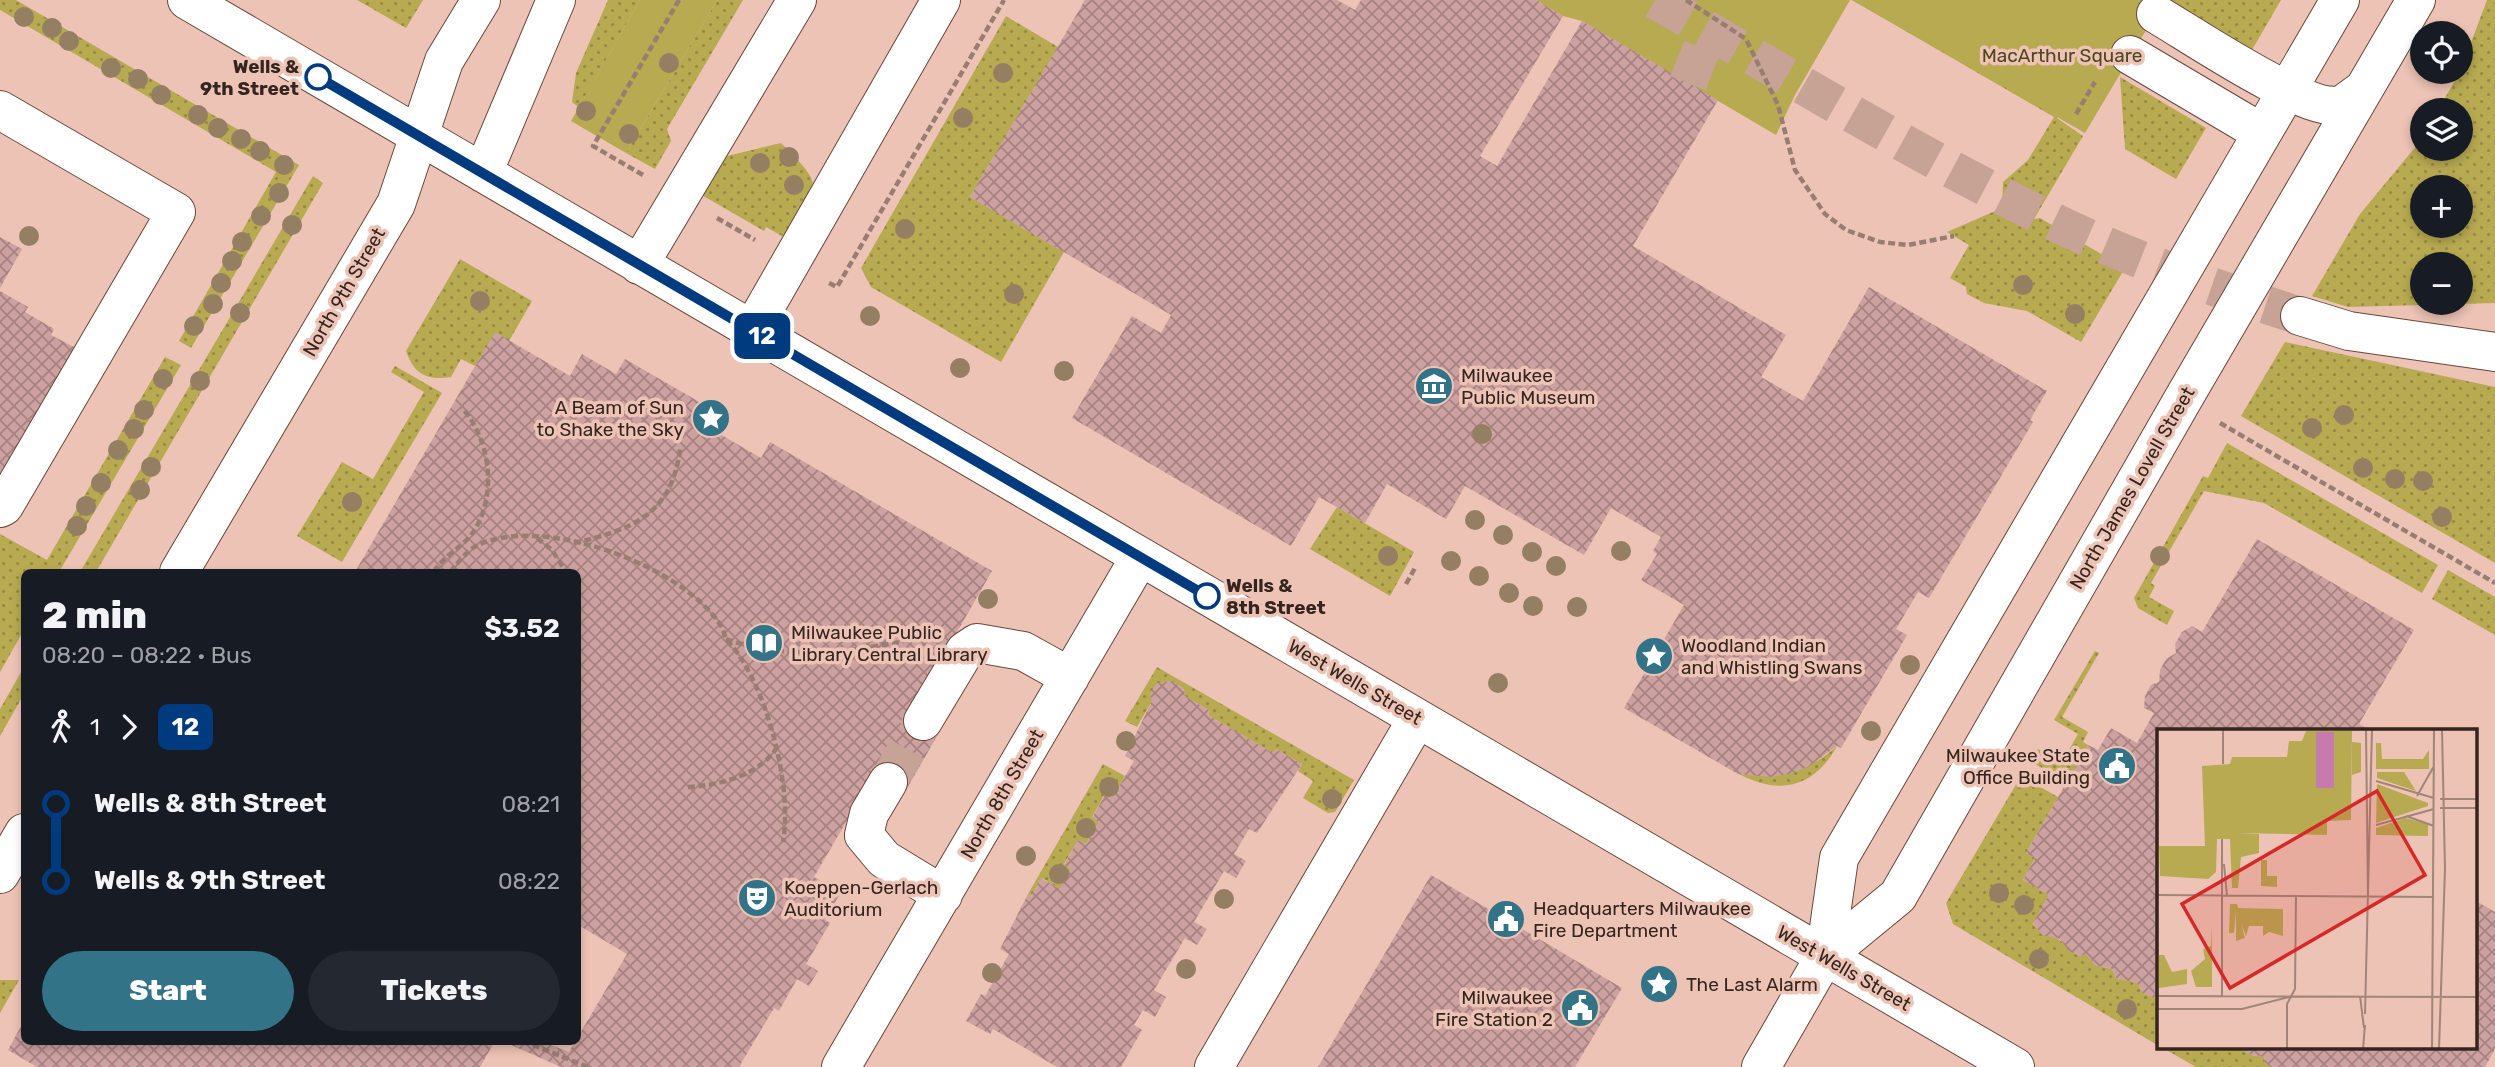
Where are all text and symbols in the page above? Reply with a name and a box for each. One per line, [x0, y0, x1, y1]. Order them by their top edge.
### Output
map controls [2410, 21, 2473, 315]
button: locate [2410, 21, 2473, 84]
park label: MacArthur Square [1982, 44, 2142, 67]
place label: Wells & 9th Street [200, 55, 299, 100]
marker: Wells & 9th Street [305, 64, 331, 90]
button: layers [2410, 98, 2473, 161]
button: + [2410, 175, 2473, 238]
street label: North 9th Street [298, 223, 390, 360]
button: − [2410, 252, 2473, 315]
line badge: 12 [730, 313, 794, 359]
text: 12 [748, 322, 776, 350]
place label: Milwaukee Public Museum [1461, 364, 1595, 409]
museum icon: Milwaukee Public Museum [1413, 365, 1455, 407]
street label: North James Lovell Street [2065, 382, 2200, 593]
place label: A Beam of Sun to Shake the Sky [536, 396, 684, 441]
place icon: A Beam of Sun to Shake the Sky [690, 397, 732, 439]
place label: Wells & 8th Street [1226, 574, 1326, 619]
marker: Wells & 8th Street [1194, 583, 1220, 609]
text: 2 min [42, 592, 147, 638]
text: $3.52 [484, 613, 560, 644]
place label: Milwaukee Public Library Central Library [791, 621, 988, 666]
library icon: Milwaukee Public Library Central Library [743, 622, 785, 664]
street label: West Wells Street [1284, 634, 1427, 730]
place label: Woodland Indian and Whistling Swans [1681, 634, 1862, 679]
place icon: Woodland Indian and Whistling Swans [1633, 635, 1675, 677]
text: 08:20 – 08:22 · Bus [42, 641, 252, 669]
icon: walk [42, 708, 80, 746]
icon: forward [110, 708, 148, 746]
text: 1 [90, 713, 100, 741]
text: 12 [172, 713, 199, 741]
street label: North 8th Street [956, 725, 1049, 863]
inset map [2157, 729, 2478, 1050]
place label: Milwaukee State Office Building [1946, 744, 2090, 789]
public building icon: Milwaukee State Office Building [2096, 745, 2138, 787]
text: Wells & 8th Street [94, 788, 326, 819]
text: 08:21 [502, 790, 560, 818]
text: Wells & 9th Street [94, 865, 326, 896]
text: 08:22 [498, 867, 560, 895]
place label: Koeppen-Gerlach Auditorium [784, 876, 938, 921]
theatre icon: Koeppen-Gerlach Auditorium [736, 877, 778, 919]
place label: Headquarters Milwaukee Fire Department [1533, 897, 1751, 942]
public building icon: Headquarters Milwaukee Fire Department [1485, 898, 1527, 940]
street label: West Wells Street [1773, 920, 1916, 1016]
button: Start [42, 951, 294, 1031]
button: Tickets [308, 951, 560, 1031]
place icon: The Last Alarm [1638, 963, 1680, 1005]
place label: The Last Alarm [1686, 973, 1818, 996]
place label: Milwaukee Fire Station 2 [1435, 986, 1553, 1031]
public building icon: Milwaukee Fire Station 2 [1559, 987, 1601, 1029]

